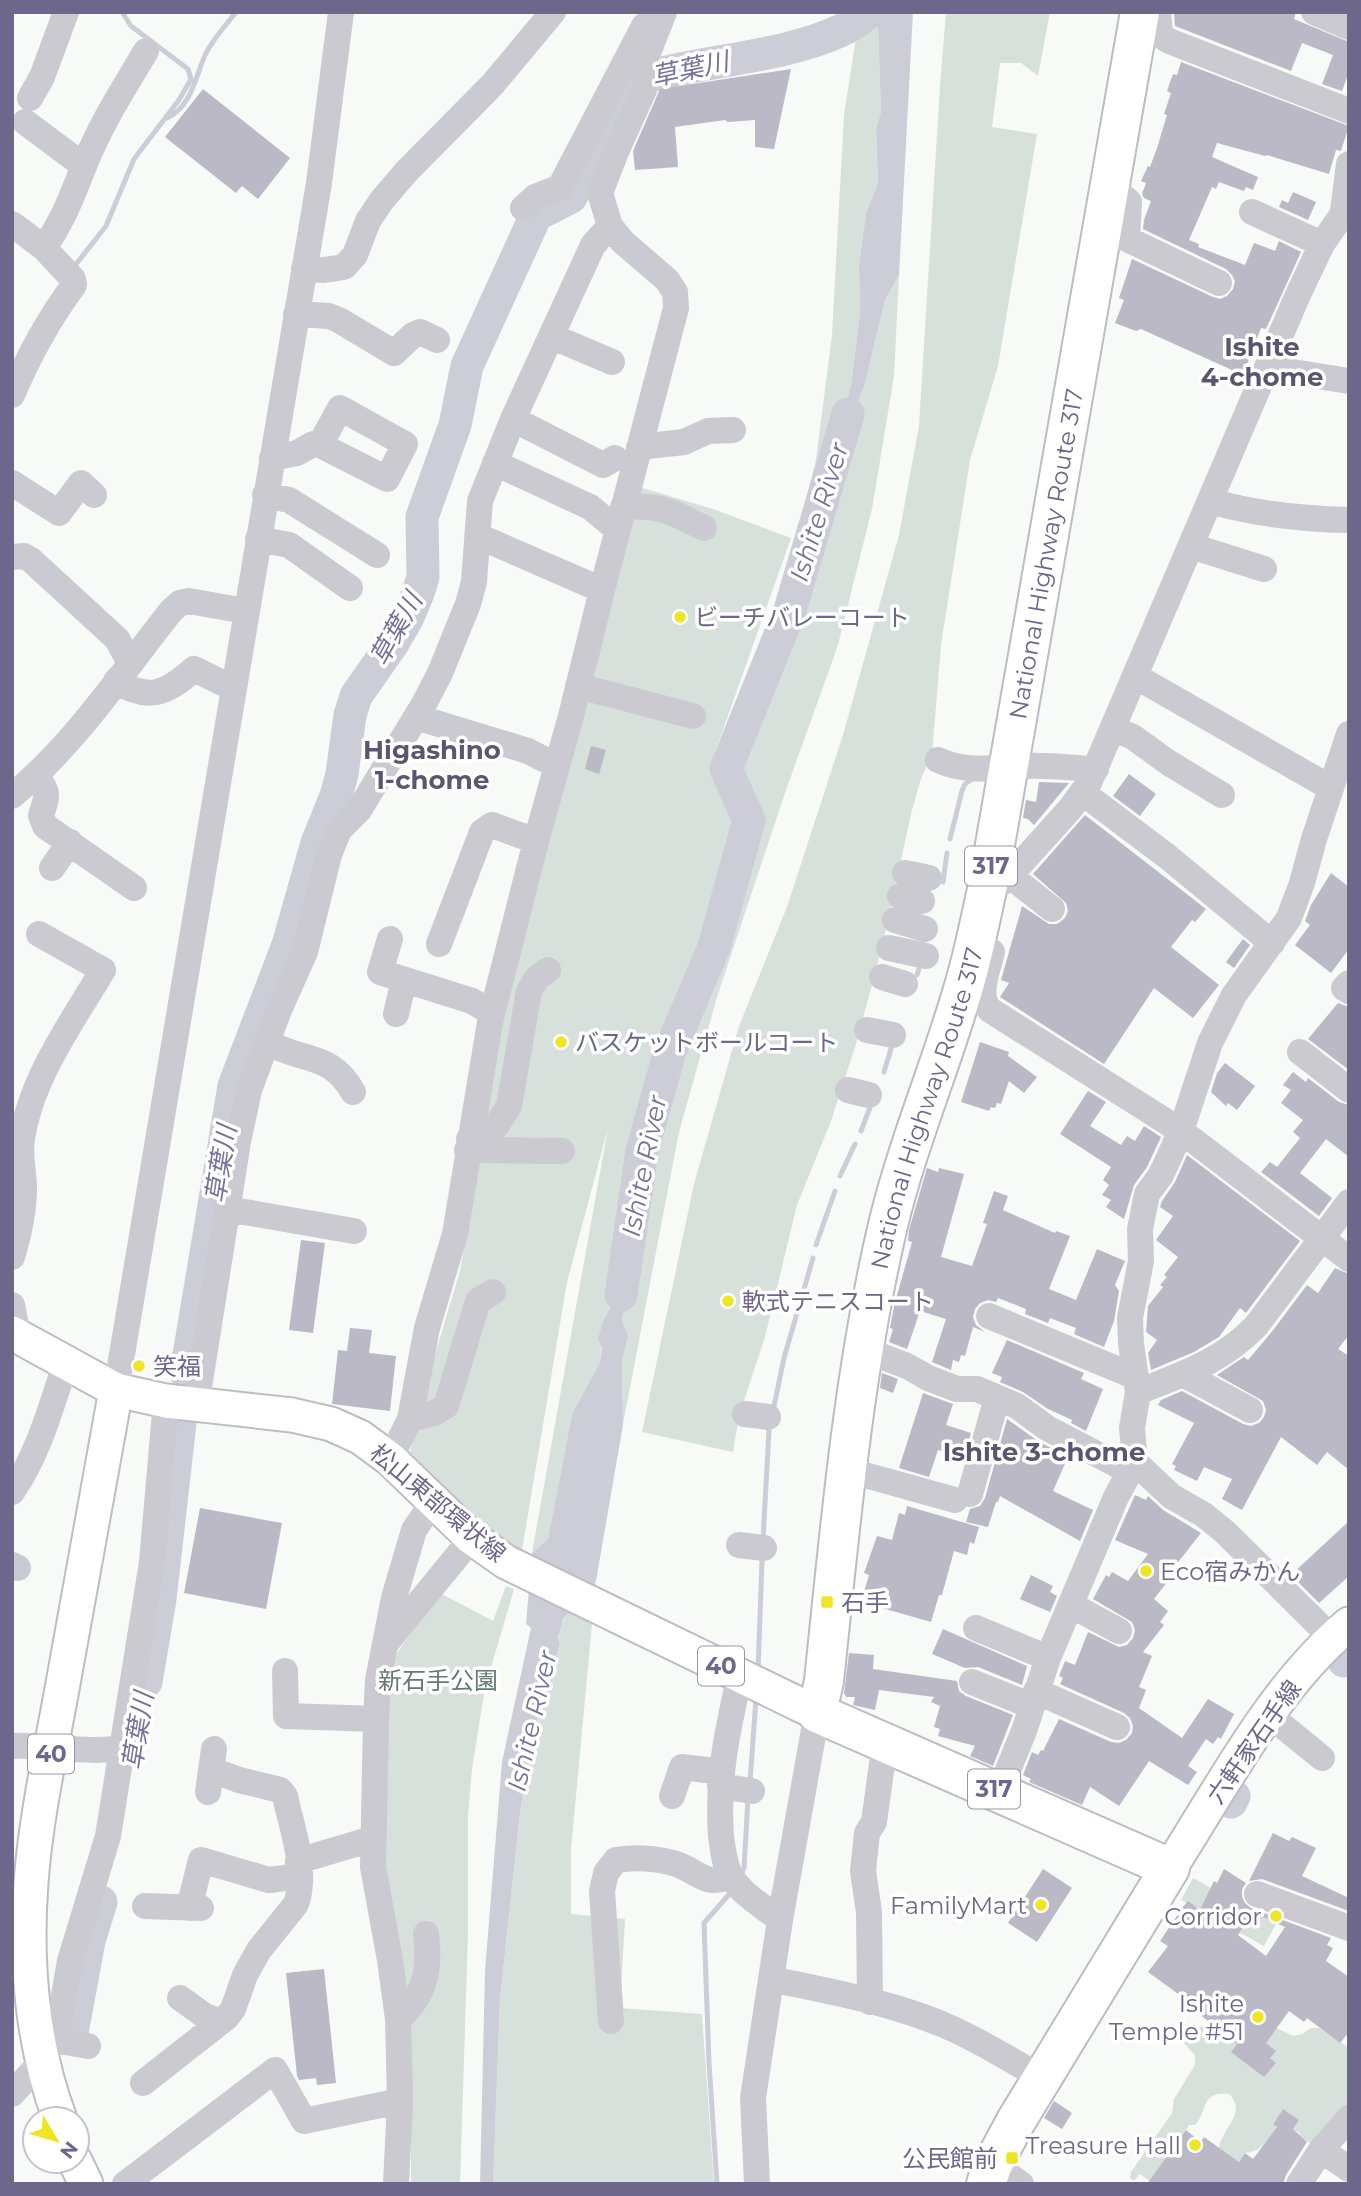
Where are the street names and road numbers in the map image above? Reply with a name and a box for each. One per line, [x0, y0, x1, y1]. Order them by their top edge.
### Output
street label: National Highway Route 317 [1003, 386, 1089, 722]
road number: 317 [965, 846, 1017, 886]
street label: National Highway Route 317 [864, 944, 988, 1272]
street label: 松山東部環状線 [364, 1438, 512, 1568]
road number: 40 [698, 1646, 744, 1686]
street label: 六軒家石手線 [1201, 1675, 1307, 1809]
road number: 40 [28, 1735, 74, 1774]
road number: 317 [968, 1770, 1020, 1809]

